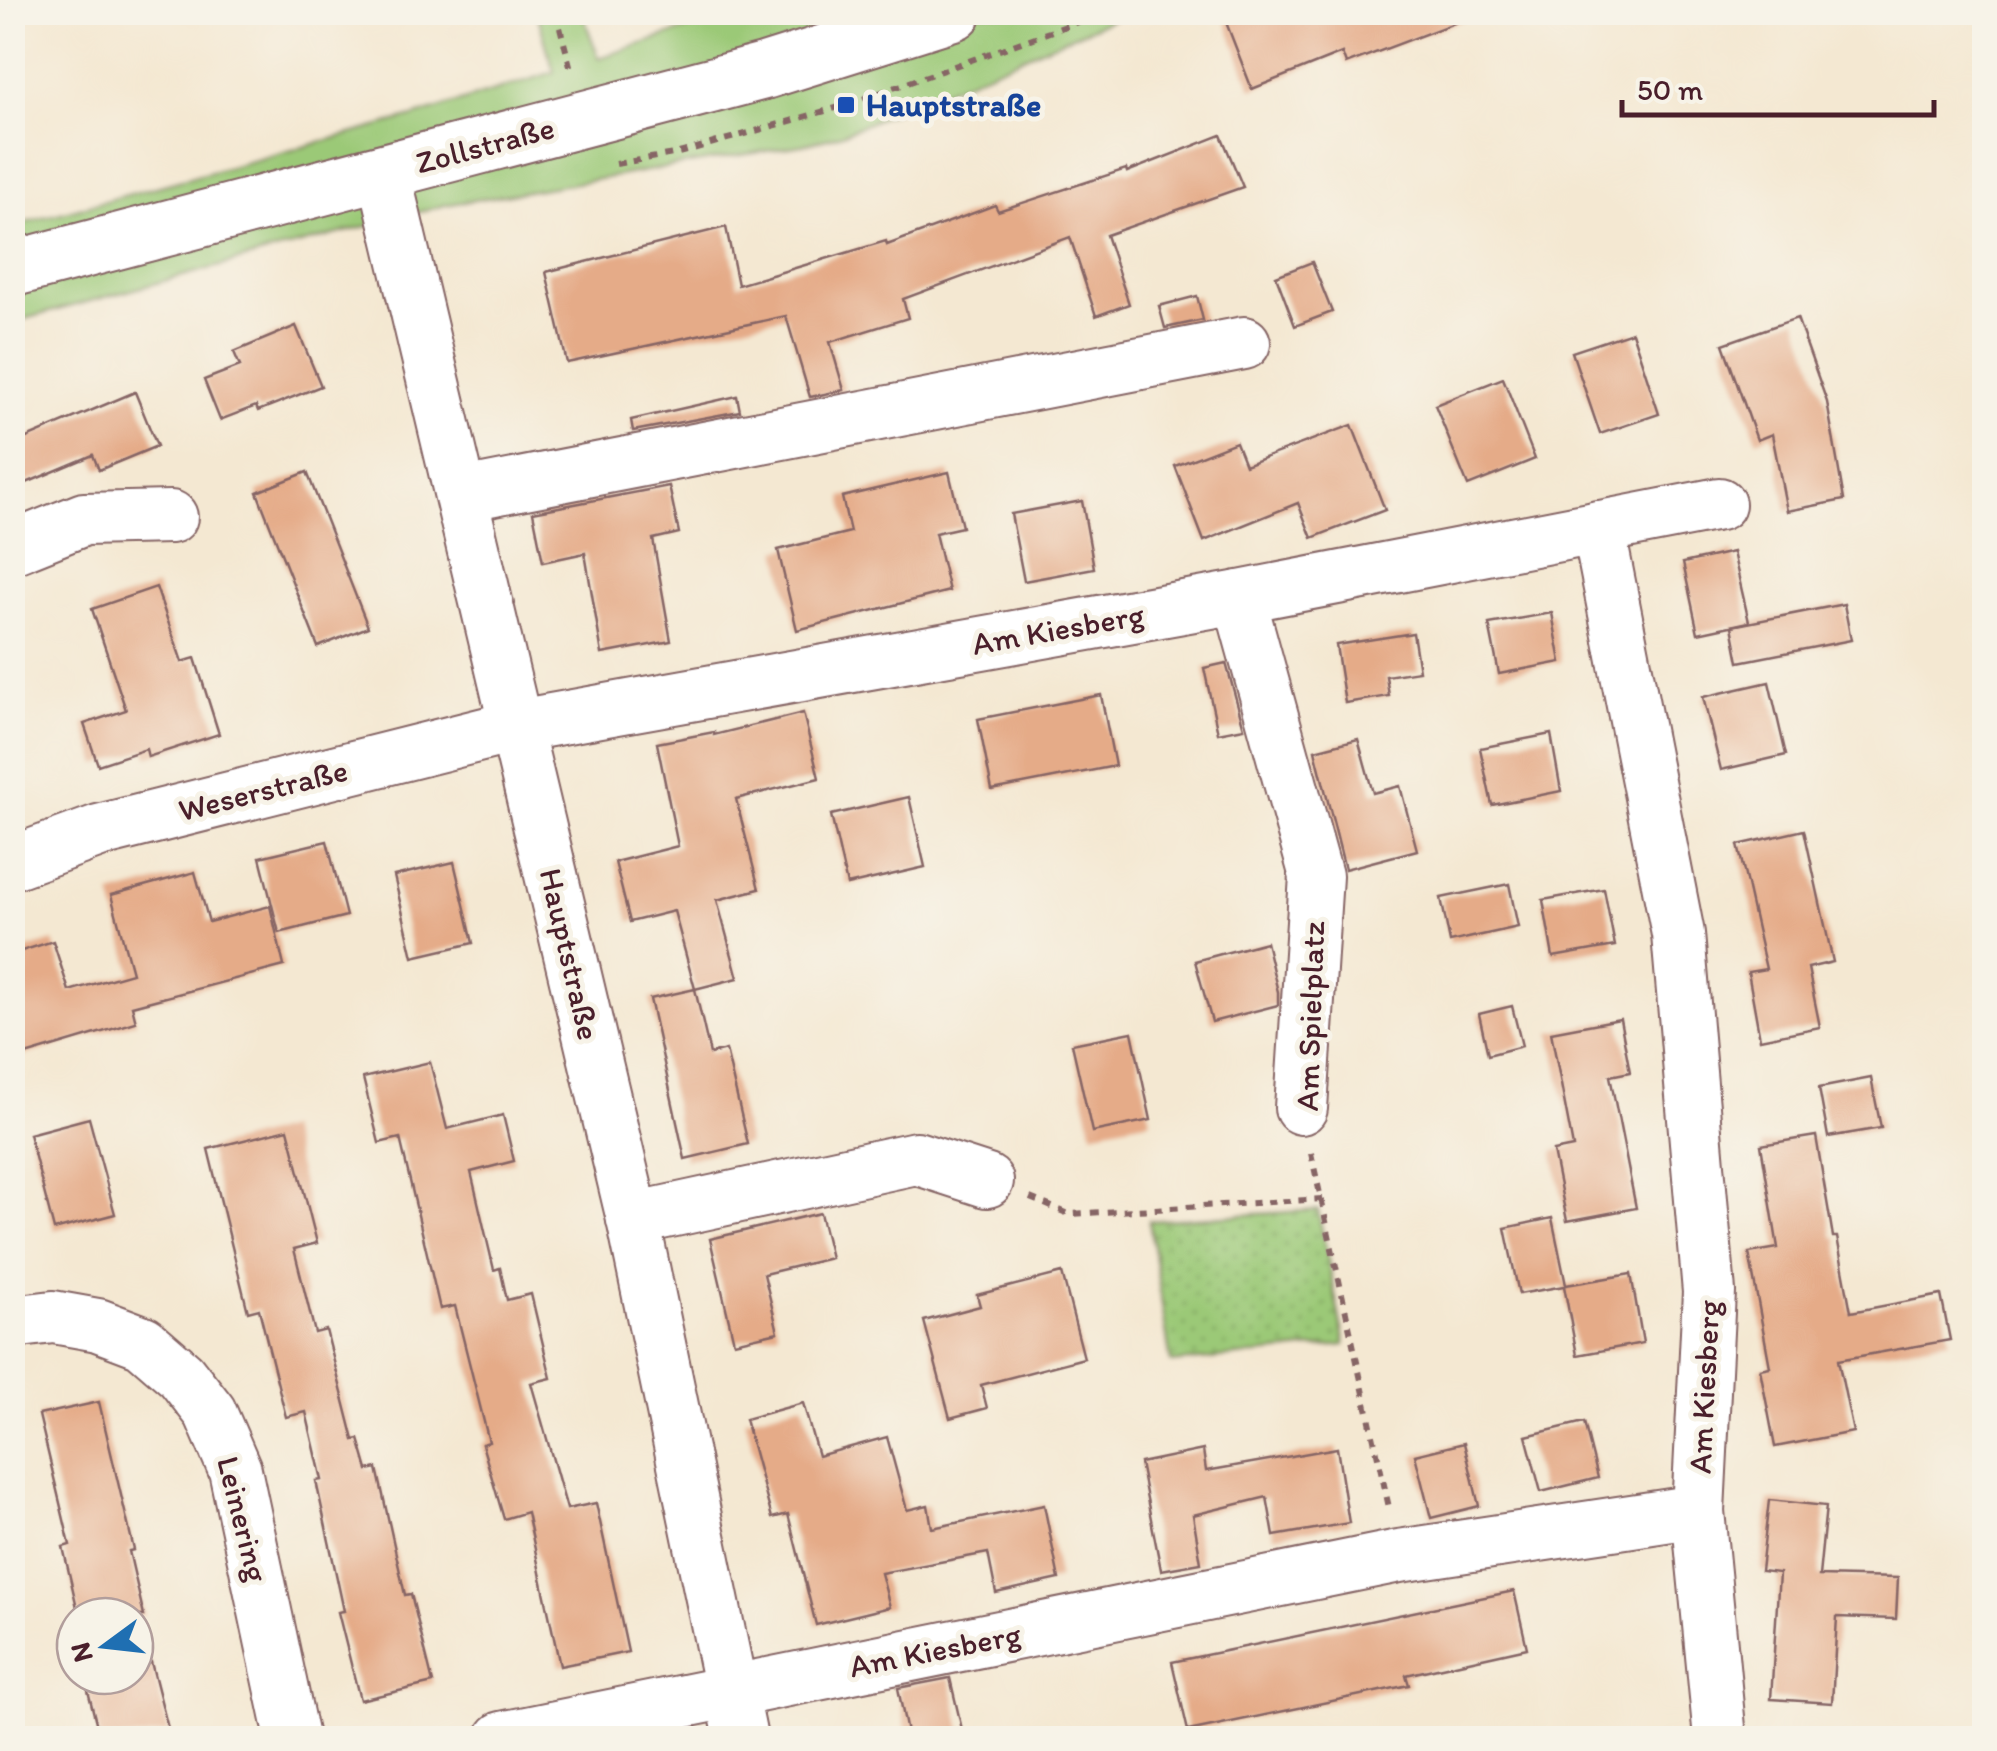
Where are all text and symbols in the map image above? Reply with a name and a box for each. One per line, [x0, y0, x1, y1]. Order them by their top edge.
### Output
scale bar [1622, 55, 1934, 117]
text: 50 m [1637, 71, 1703, 108]
place label: Hauptstraße [866, 86, 1041, 124]
marker: Hauptstraße [835, 94, 857, 116]
street label: Zollstraße [412, 108, 558, 182]
street label: Am Kiesberg [969, 595, 1148, 663]
street label: Weserstraße [174, 751, 352, 829]
street label: Hauptstraße [532, 864, 608, 1044]
street label: Am Spielplatz [1288, 920, 1332, 1112]
street label: Am Kiesberg [1680, 1298, 1728, 1475]
street label: Leinering [209, 1452, 277, 1586]
north arrow [55, 1596, 155, 1696]
street label: Am Kiesberg [846, 1615, 1025, 1685]
text: N [62, 1639, 100, 1666]

